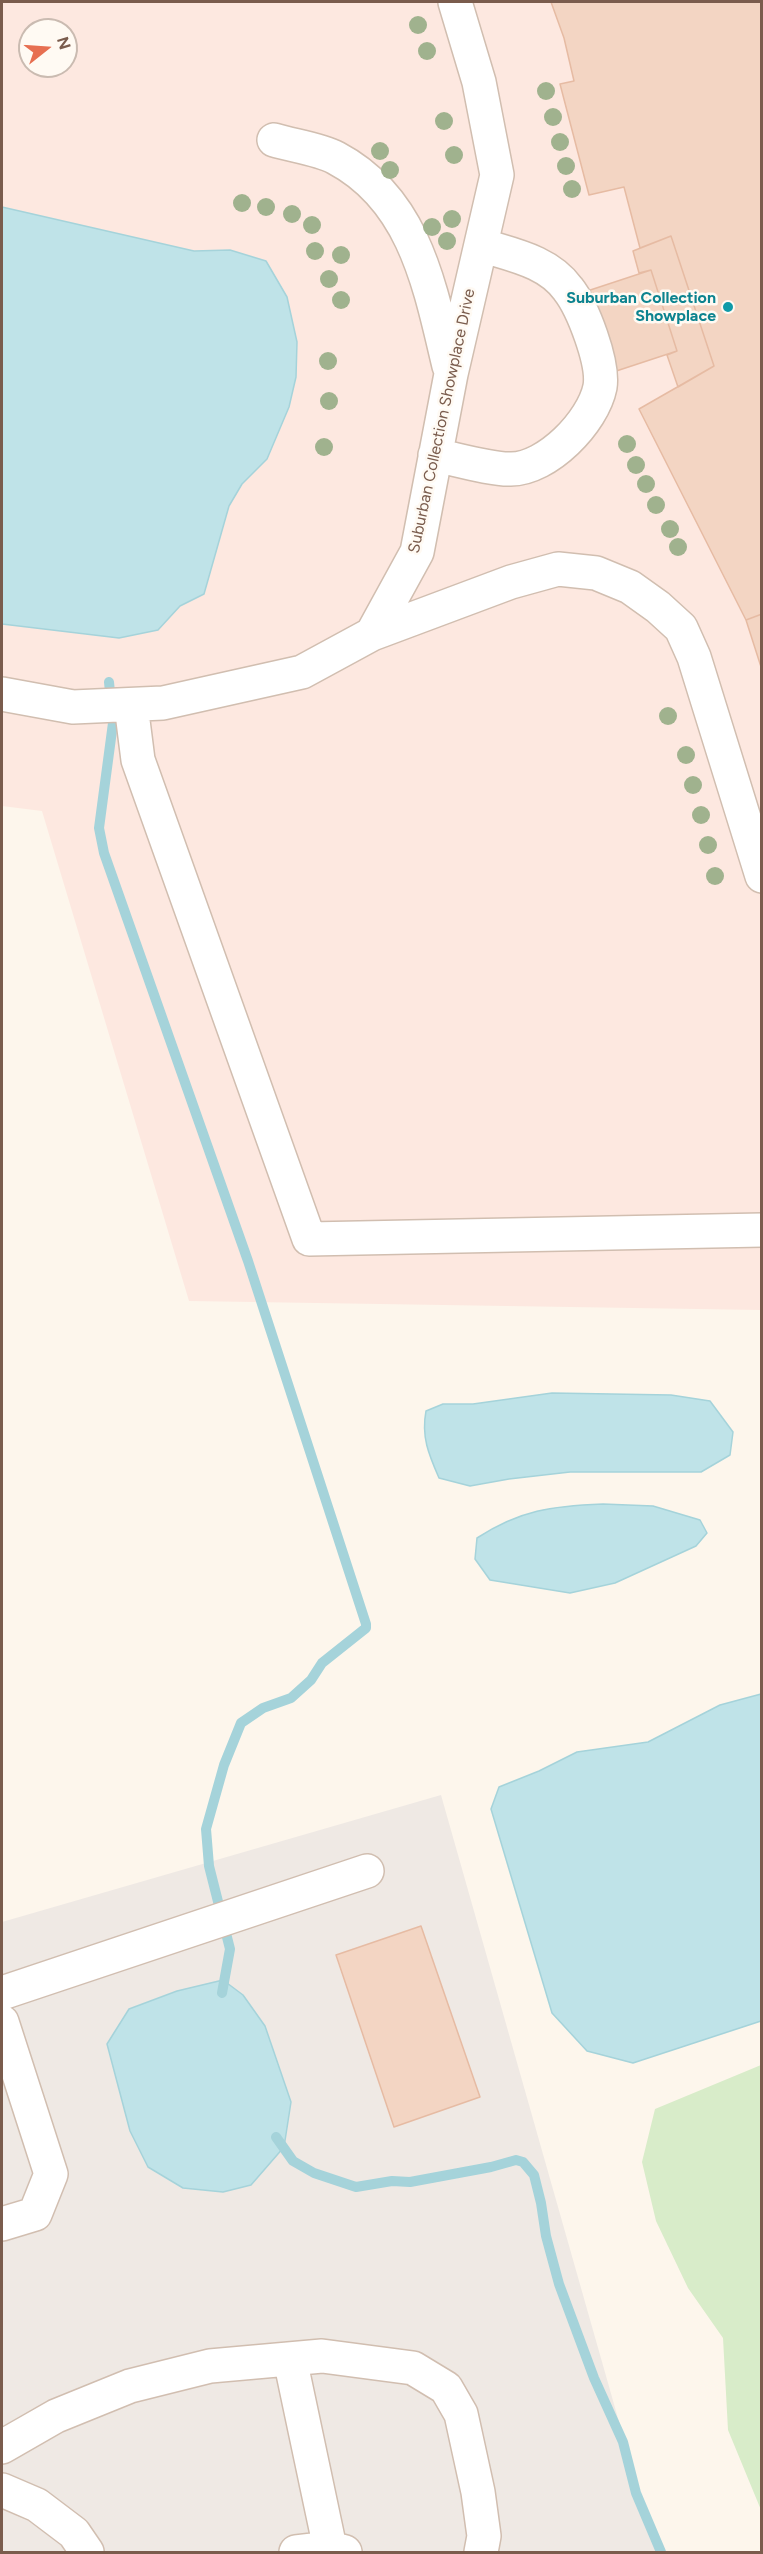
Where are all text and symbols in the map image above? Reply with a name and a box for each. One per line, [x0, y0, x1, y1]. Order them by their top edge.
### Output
north arrow [18, 18, 78, 78]
text: N [53, 34, 75, 52]
street label: Suburban Collection Showplace Drive [405, 287, 479, 555]
place label: Suburban Collection Showplace [566, 288, 716, 326]
marker: Suburban Collection Showplace [721, 300, 735, 314]

